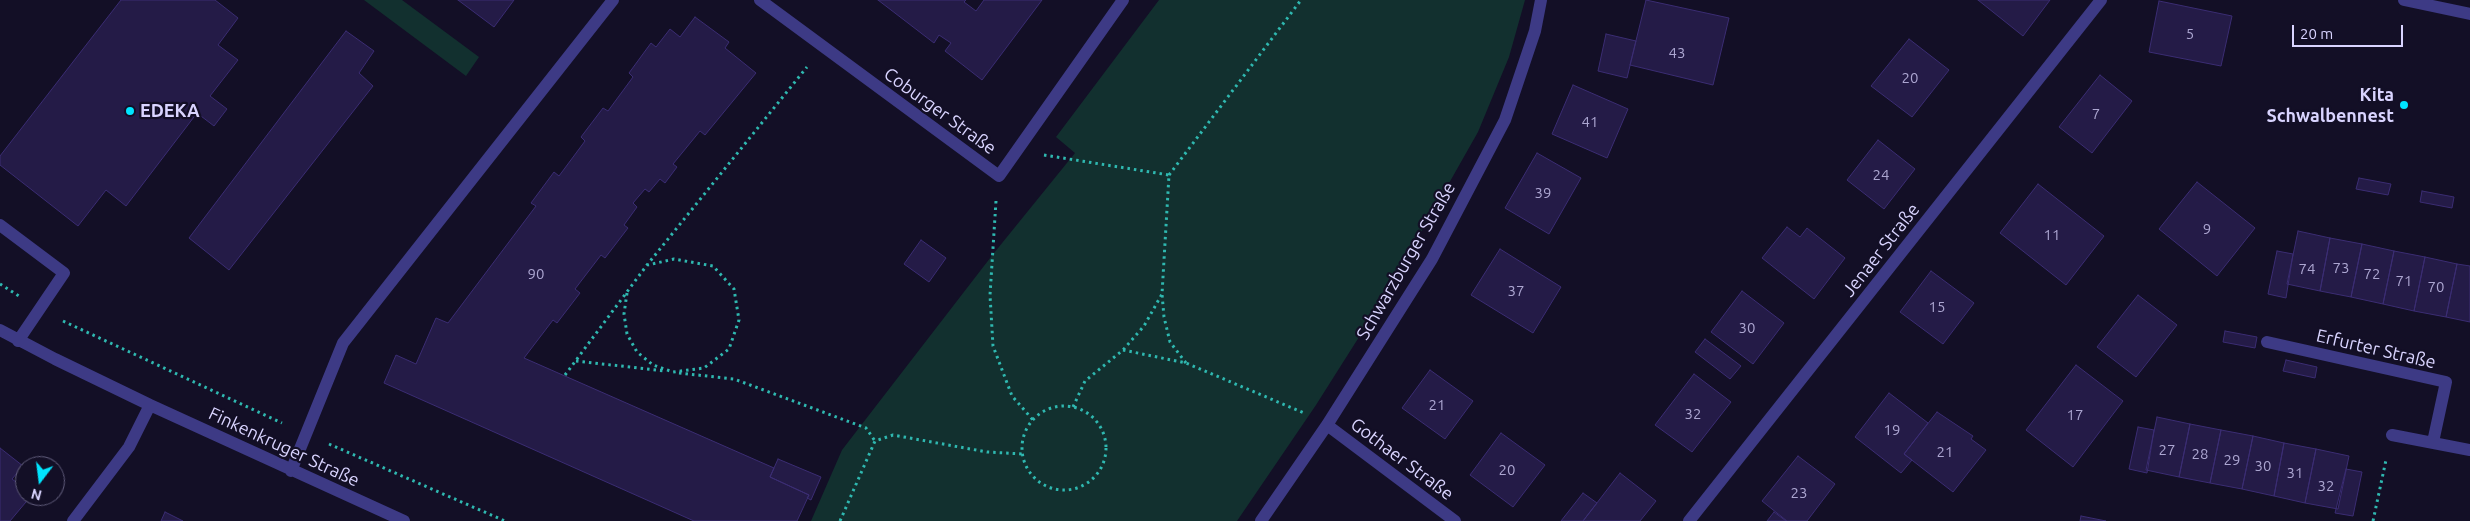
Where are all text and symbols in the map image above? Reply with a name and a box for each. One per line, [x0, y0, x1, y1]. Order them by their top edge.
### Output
scale bar [2295, 15, 2406, 47]
house number: 5 [2186, 25, 2194, 43]
text: 20 m [2300, 25, 2333, 42]
house number: 43 [1669, 44, 1685, 62]
street label: Coburger Straße [880, 63, 1000, 159]
house number: 20 [1902, 69, 1918, 87]
place label: Kita Schwalbennest [2267, 84, 2394, 126]
marker: Kita Schwalbennest [2398, 99, 2410, 111]
place label: EDEKA [140, 100, 200, 122]
marker: EDEKA [124, 105, 136, 117]
house number: 7 [2092, 105, 2100, 123]
house number: 41 [1582, 113, 1598, 131]
house number: 24 [1873, 166, 1889, 184]
street label: Schwarzburger Straße [1352, 178, 1460, 344]
house number: 39 [1535, 184, 1551, 202]
street label: Jenaer Straße [1838, 199, 1924, 301]
house number: 9 [2203, 220, 2211, 238]
house number: 11 [2044, 226, 2060, 244]
house number: 73 [2333, 259, 2349, 277]
house number: 74 [2299, 260, 2315, 278]
house number: 90 [528, 265, 544, 283]
house number: 72 [2364, 265, 2380, 283]
house number: 71 [2396, 272, 2412, 290]
house number: 70 [2428, 278, 2444, 296]
house number: 37 [1508, 282, 1524, 300]
house number: 15 [1929, 298, 1945, 316]
house number: 30 [1739, 319, 1755, 337]
street label: Erfurter Straße [2314, 325, 2438, 373]
house number: 21 [1429, 396, 1445, 414]
street label: Finkenkruger Straße [205, 403, 363, 491]
house number: 32 [1685, 405, 1701, 423]
house number: 17 [2067, 406, 2083, 424]
street label: Gothaer Straße [1346, 413, 1458, 505]
house number: 19 [1884, 421, 1900, 439]
house number: 27 [2159, 441, 2175, 459]
house number: 21 [1937, 443, 1953, 461]
house number: 28 [2192, 445, 2208, 463]
house number: 29 [2224, 451, 2240, 469]
north arrow [15, 456, 65, 506]
house number: 30 [2255, 457, 2271, 475]
house number: 20 [1499, 461, 1515, 479]
house number: 31 [2287, 464, 2303, 482]
house number: 32 [2318, 477, 2334, 495]
house number: 23 [1791, 484, 1807, 502]
text: N [29, 485, 44, 504]

